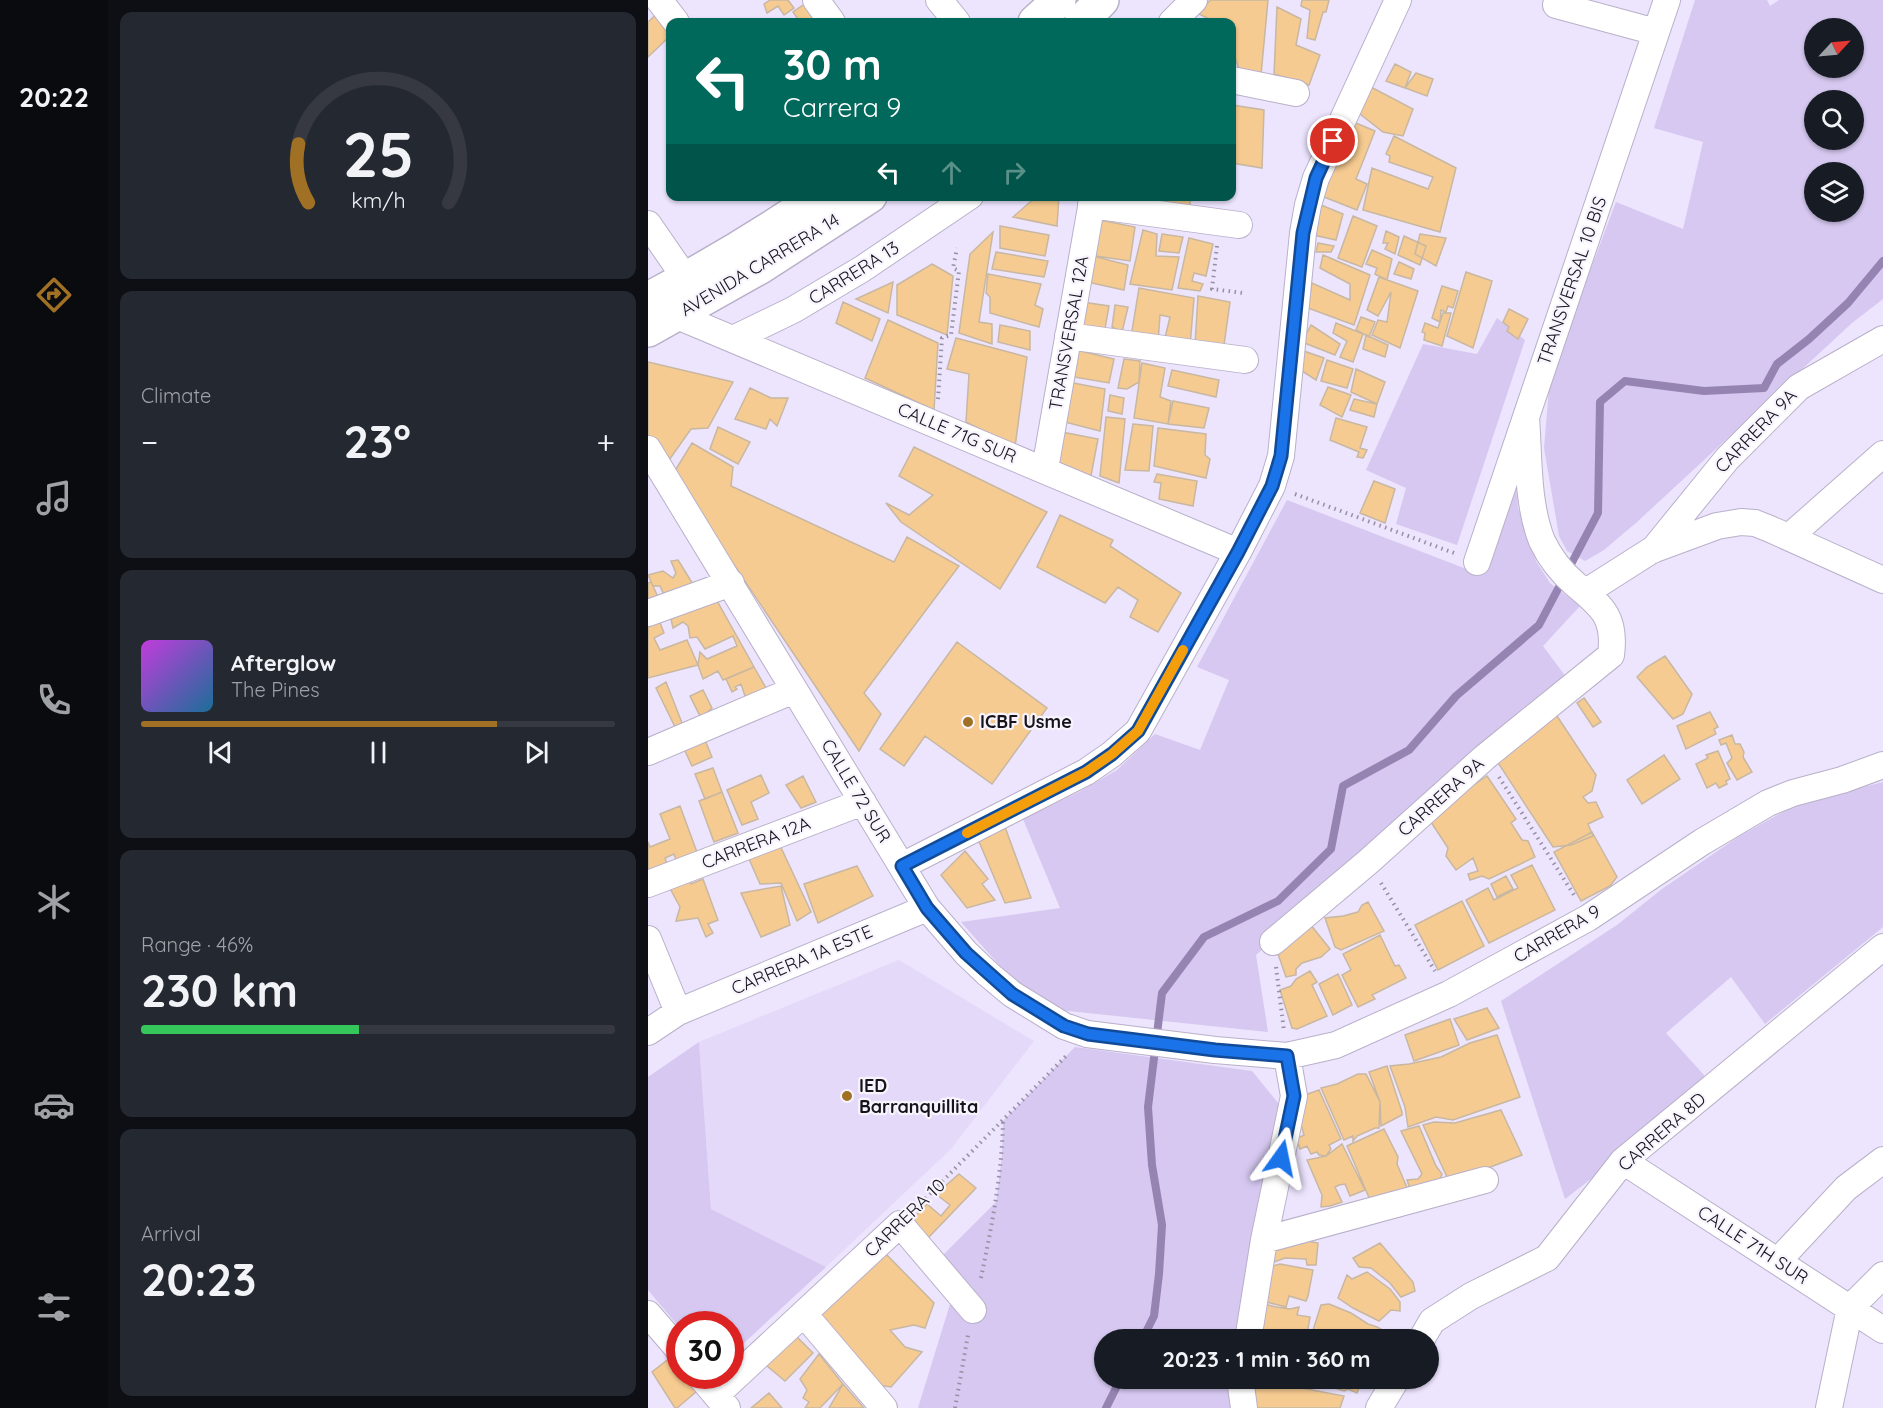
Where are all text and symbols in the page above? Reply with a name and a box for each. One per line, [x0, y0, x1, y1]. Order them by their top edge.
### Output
north arrow [1804, 18, 1864, 78]
map controls [1804, 18, 1864, 222]
text: 30 m [783, 38, 882, 91]
icon: left [684, 42, 762, 120]
text: 20:22 [19, 80, 89, 114]
text: Carrera 9 [783, 90, 901, 124]
button: search [1804, 90, 1864, 150]
text: 25 [342, 115, 414, 193]
pin [1307, 115, 1358, 166]
icon: arrive [1316, 124, 1349, 157]
icon: left [872, 156, 905, 189]
icon: ahead [935, 156, 968, 189]
icon: right [998, 156, 1031, 189]
button: layers [1804, 162, 1864, 222]
text: km/h [351, 187, 405, 213]
street label: TRANSVERSAL 10 BIS [1532, 193, 1611, 368]
street label: AVENIDA CARRERA 14 [676, 208, 843, 321]
street label: CARRERA 13 [804, 236, 903, 309]
street label: TRANSVERSAL 12A [1044, 253, 1093, 412]
icon: directions [33, 274, 75, 316]
text: Climate [141, 383, 211, 408]
street label: CARRERA 9A [1710, 384, 1802, 478]
street label: CALLE 71G SUR [894, 397, 1020, 468]
text: 23° [344, 413, 411, 469]
text: − [141, 421, 158, 462]
text: + [596, 421, 615, 462]
icon: music [33, 477, 75, 519]
text: Afterglow [231, 649, 336, 677]
text: The Pines [231, 677, 320, 702]
icon: phone [33, 679, 75, 721]
place label: ICBF Usme [980, 710, 1072, 733]
marker: ICBF Usme [961, 715, 975, 729]
street label: CALLE 72 SUR [816, 735, 896, 847]
icon: previous [204, 736, 237, 769]
icon: pause [362, 736, 395, 769]
icon: next [520, 736, 553, 769]
street label: CARRERA 9A [1393, 752, 1489, 841]
street label: CARRERA 12A [698, 811, 814, 874]
icon: climate [33, 881, 75, 923]
street label: CARRERA 9 [1509, 900, 1604, 968]
street label: CARRERA 1A ESTE [728, 919, 876, 1000]
text: Range · 46% [141, 932, 253, 957]
text: 230 km [141, 962, 298, 1018]
place label: IED Barranquillita [859, 1074, 978, 1118]
icon: car [33, 1084, 75, 1126]
street label: CARRERA 8D [1613, 1087, 1710, 1176]
marker: IED Barranquillita [840, 1089, 854, 1103]
position arrow [1249, 1126, 1313, 1190]
street label: CARRERA 10 [859, 1173, 950, 1262]
street label: CALLE 71H SUR [1694, 1200, 1813, 1289]
text: Arrival [141, 1221, 201, 1246]
text: 20:23 [141, 1251, 256, 1307]
icon: filters [33, 1286, 75, 1328]
speed limit sign: 30 [666, 1311, 744, 1389]
text: 20:23 · 1 min · 360 m [1162, 1345, 1371, 1373]

